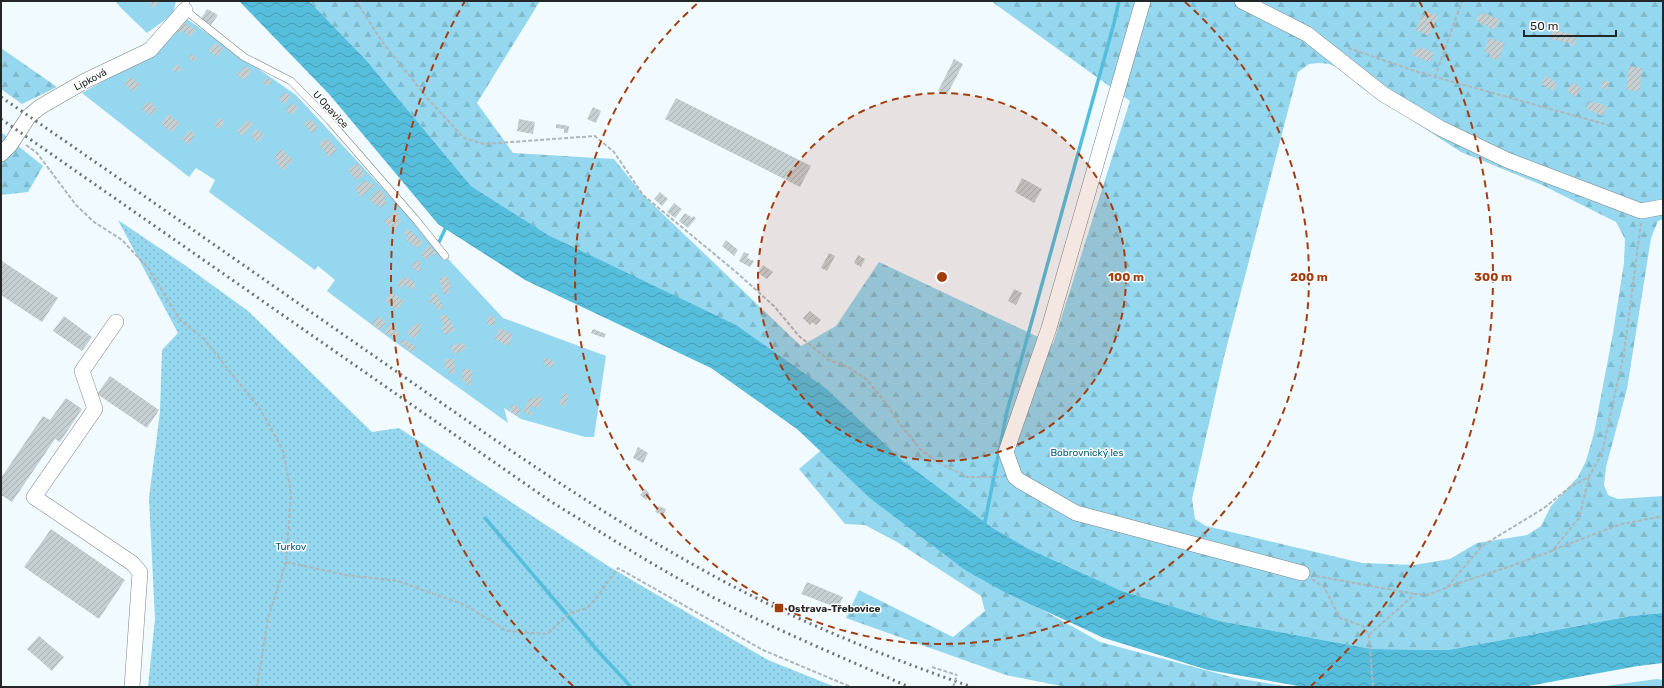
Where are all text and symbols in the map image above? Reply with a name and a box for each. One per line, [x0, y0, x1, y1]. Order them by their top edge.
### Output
scale bar [1524, 12, 1616, 38]
text: 50 m [1530, 19, 1558, 33]
street label: Lipková [72, 66, 109, 93]
street label: U Opavice [310, 89, 351, 131]
centre of rings [935, 270, 949, 284]
text: 100 m [1108, 270, 1144, 284]
text: 200 m [1290, 270, 1328, 284]
text: 300 m [1474, 270, 1512, 284]
park label: Bobrovnický les [1050, 447, 1124, 459]
park label: Turkov [276, 541, 307, 553]
marker: Ostrava-Třebovice [773, 602, 785, 614]
place label: Ostrava-Třebovice [788, 603, 881, 615]

